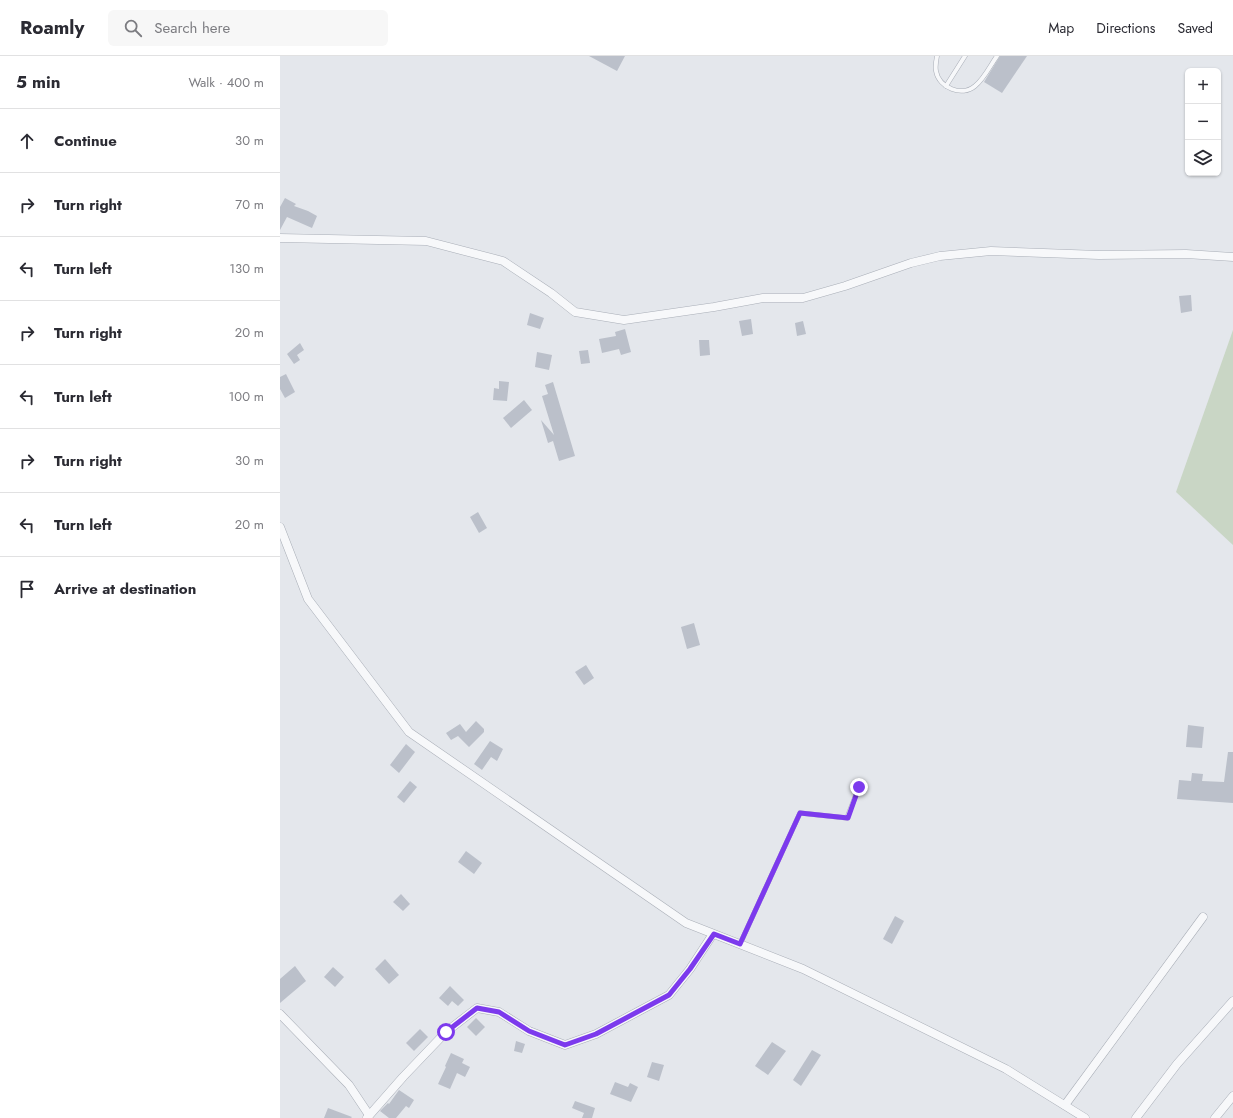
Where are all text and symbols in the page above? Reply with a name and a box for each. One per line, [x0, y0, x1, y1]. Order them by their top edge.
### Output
search box [108, 10, 388, 46]
text: Roamly [20, 14, 84, 41]
icon: search [122, 17, 144, 39]
text: Search here [154, 17, 230, 39]
text: Map [1048, 18, 1074, 38]
text: Directions [1096, 18, 1156, 38]
text: Saved [1178, 18, 1213, 38]
map controls [1185, 68, 1221, 176]
button: + [1185, 68, 1221, 104]
text: 5 min [16, 70, 60, 94]
text: Walk · 400 m [189, 73, 264, 92]
button: − [1185, 104, 1221, 140]
icon: ahead [16, 130, 38, 152]
text: Continue [54, 130, 117, 152]
text: 30 m [235, 131, 264, 150]
button: layers [1185, 140, 1221, 176]
icon: right [16, 194, 38, 216]
text: Turn right [54, 194, 122, 216]
text: 70 m [235, 195, 264, 214]
icon: left [16, 258, 38, 280]
text: Turn left [54, 258, 112, 280]
text: 130 m [229, 259, 264, 278]
icon: right [16, 322, 38, 344]
text: Turn right [54, 322, 122, 344]
text: 20 m [235, 323, 264, 342]
icon: left [16, 386, 38, 408]
text: Turn left [54, 386, 112, 408]
text: 100 m [229, 387, 264, 406]
icon: right [16, 450, 38, 472]
text: Turn right [54, 450, 122, 472]
text: 30 m [235, 451, 264, 470]
icon: left [16, 514, 38, 536]
text: Turn left [54, 514, 112, 536]
text: 20 m [235, 515, 264, 534]
icon: arrive [16, 578, 38, 600]
text: Arrive at destination [54, 578, 196, 600]
route end [850, 778, 868, 796]
route start [437, 1023, 455, 1041]

